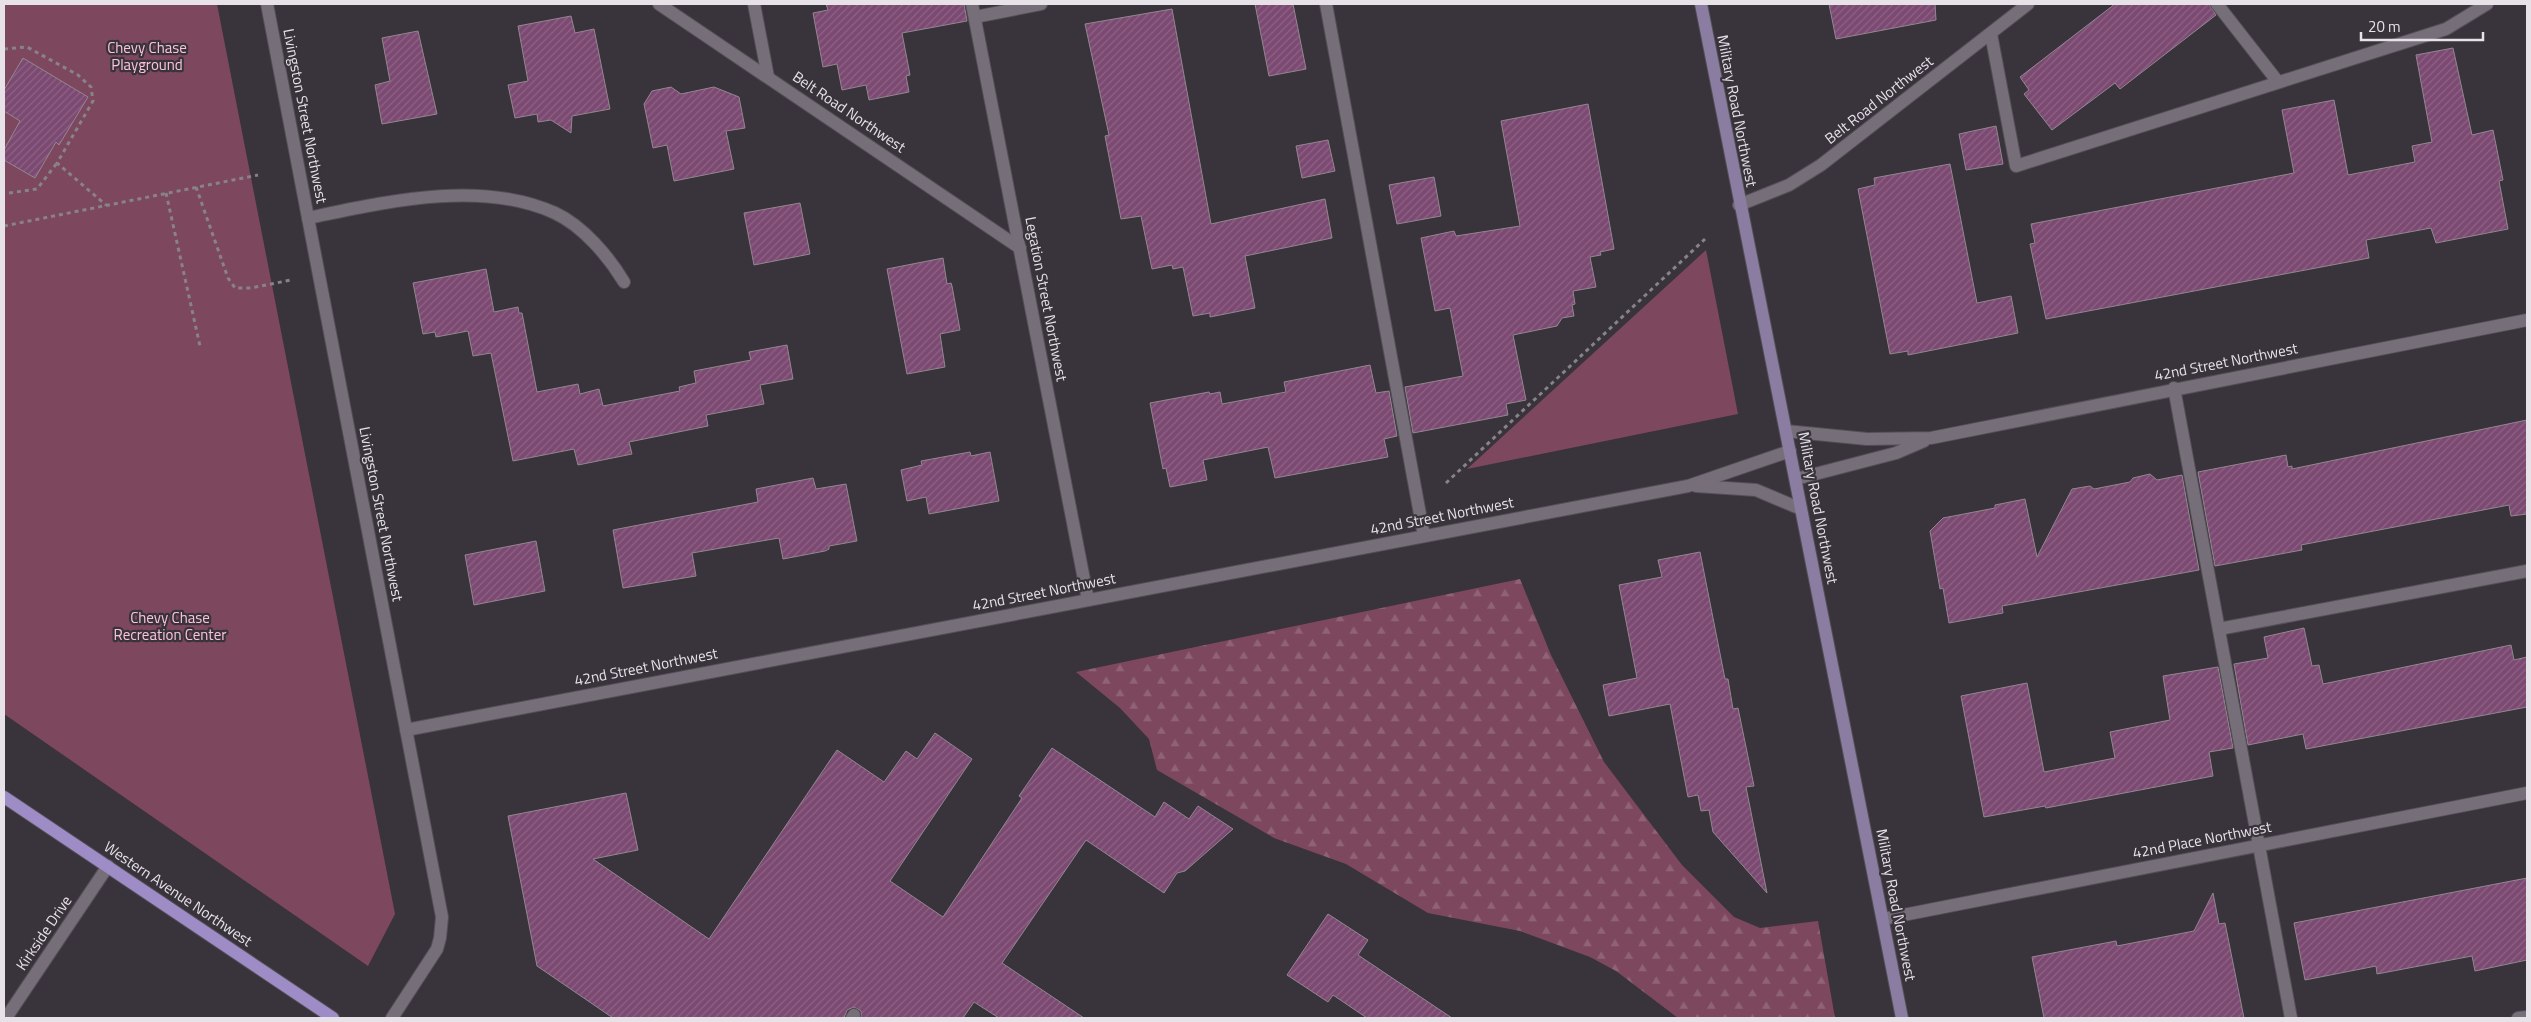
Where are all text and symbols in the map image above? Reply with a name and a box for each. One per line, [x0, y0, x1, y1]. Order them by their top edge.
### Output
scale bar [2361, 10, 2484, 42]
text: 20 m [2368, 15, 2401, 38]
street label: Livingston Street Northwest [277, 26, 334, 206]
street label: Military Road Northwest [1711, 33, 1764, 190]
park label: Chevy Chase Playground [107, 36, 187, 76]
street label: Belt Road Northwest [1820, 49, 1938, 149]
street label: Belt Road Northwest [788, 65, 911, 158]
street label: Legation Street Northwest [1019, 215, 1074, 384]
street label: 42nd Street Northwest [2152, 336, 2300, 387]
street label: Livingston Street Northwest [353, 424, 410, 604]
street label: Military Road Northwest [1792, 430, 1845, 587]
street label: 42nd Street Northwest [1368, 490, 1516, 541]
street label: 42nd Street Northwest [970, 566, 1118, 617]
park label: Chevy Chase Recreation Center [114, 606, 226, 646]
street label: 42nd Street Northwest [572, 641, 720, 692]
street label: 42nd Place Northwest [2131, 815, 2274, 864]
street label: Military Road Northwest [1870, 827, 1923, 984]
street label: Western Avenue Northwest [99, 835, 258, 952]
street label: Kirkside Drive [10, 891, 77, 975]

